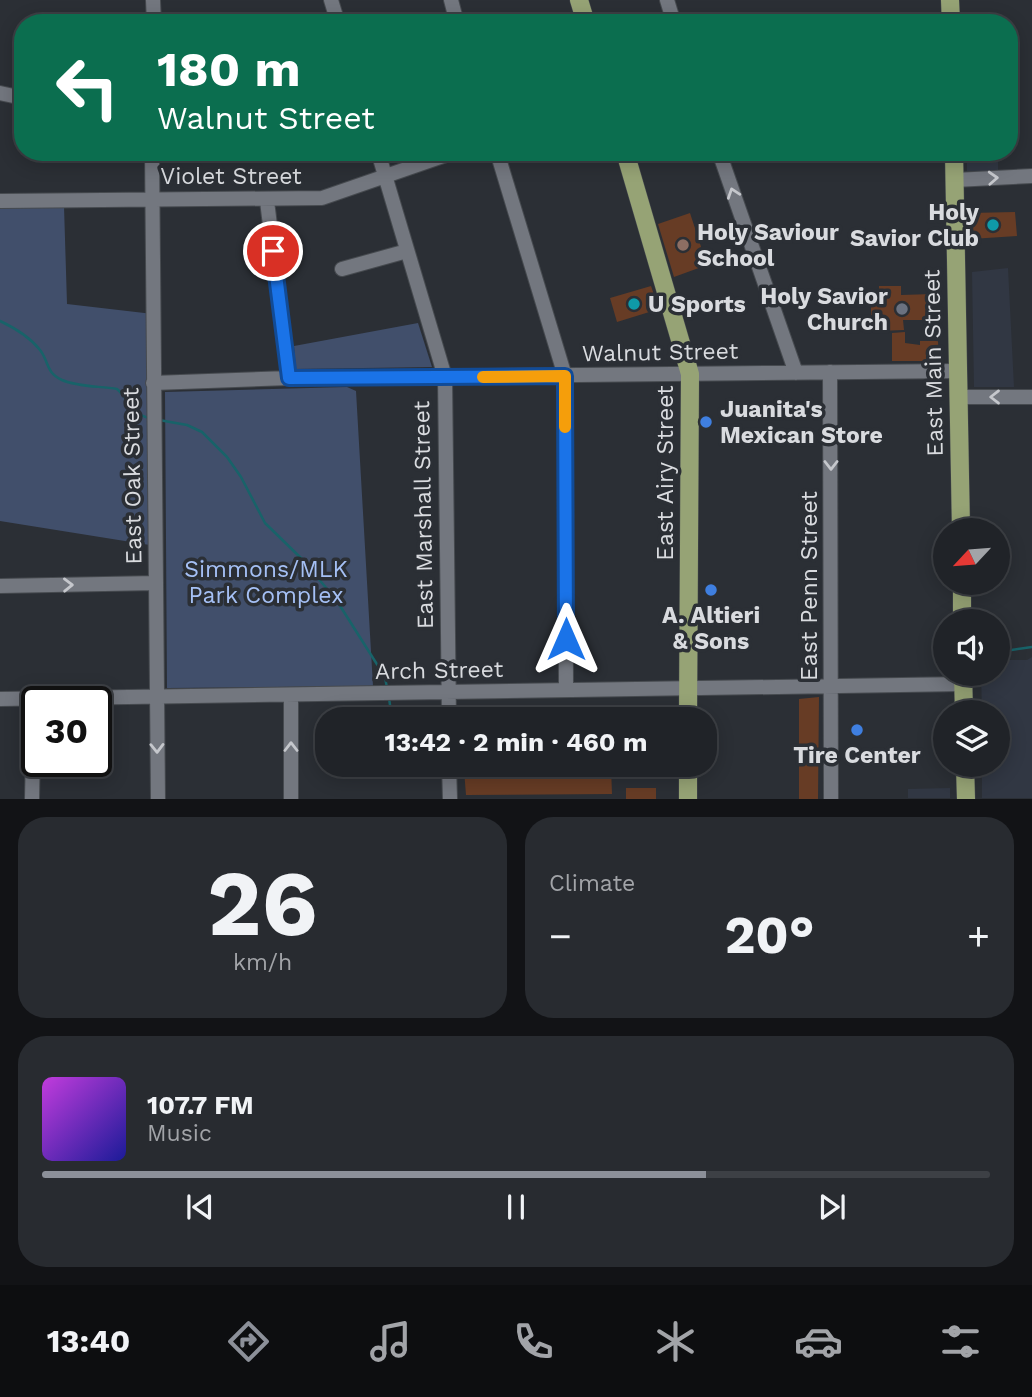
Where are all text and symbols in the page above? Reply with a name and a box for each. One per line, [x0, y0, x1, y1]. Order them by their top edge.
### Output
text: 180 m [157, 40, 301, 98]
icon: left [42, 42, 133, 133]
text: Walnut Street [157, 99, 375, 137]
street label: Violet Street [160, 163, 302, 190]
one-way arrow [988, 170, 999, 185]
one-way arrow [727, 187, 741, 199]
place label: Holy Savior Club [850, 199, 979, 252]
marker: Holy Savior Club [985, 217, 1001, 233]
place label: Holy Saviour School [697, 219, 839, 272]
pin [243, 221, 303, 281]
icon: arrive [254, 232, 292, 270]
marker: Holy Saviour School [675, 237, 691, 253]
street label: East Main Street [918, 269, 949, 457]
place label: Holy Savior Church [760, 283, 888, 336]
place label: U Sports [648, 291, 746, 318]
marker: U Sports [626, 296, 642, 312]
marker: Holy Savior Church [894, 301, 910, 317]
street label: Walnut Street [582, 338, 739, 367]
street label: East Airy Street [652, 385, 679, 561]
street label: East Oak Street [117, 387, 148, 565]
one-way arrow [989, 389, 1000, 405]
place label: Juanita's Mexican Store [720, 396, 883, 449]
street label: East Marshall Street [408, 400, 439, 629]
marker: Juanita's Mexican Store [698, 414, 714, 430]
one-way arrow [823, 460, 839, 471]
street label: East Penn Street [796, 491, 823, 681]
north arrow [933, 518, 1010, 595]
map controls [933, 518, 1010, 777]
park label: Simmons/MLK Park Complex [184, 556, 348, 609]
one-way arrow [63, 577, 74, 593]
marker: A. Altieri & Sons [703, 582, 719, 598]
position arrow [529, 602, 603, 676]
place label: A. Altieri & Sons [662, 602, 760, 655]
button: sound [933, 609, 1010, 686]
street label: Arch Street [375, 656, 504, 685]
speed limit sign: 30 [21, 686, 112, 777]
button: layers [933, 700, 1010, 777]
marker: Tire Center [849, 722, 865, 738]
text: 13:42 · 2 min · 460 m [385, 727, 648, 757]
one-way arrow [283, 741, 299, 751]
place label: Tire Center [793, 742, 921, 769]
one-way arrow [149, 743, 165, 753]
text: 26 [207, 850, 318, 957]
text: Climate [549, 870, 635, 897]
text: 20° [724, 905, 815, 966]
text: − [549, 914, 572, 958]
text: + [967, 914, 990, 958]
text: km/h [233, 949, 292, 976]
text: 107.7 FM [147, 1090, 254, 1120]
text: Music [147, 1120, 212, 1147]
icon: previous [181, 1188, 219, 1226]
icon: pause [497, 1188, 535, 1226]
icon: next [813, 1188, 851, 1226]
icon: directions [224, 1317, 273, 1366]
icon: music [366, 1317, 415, 1366]
icon: phone [509, 1317, 558, 1366]
icon: climate [651, 1317, 700, 1366]
icon: car [794, 1317, 843, 1366]
icon: filters [936, 1317, 985, 1366]
text: 13:40 [47, 1322, 130, 1360]

